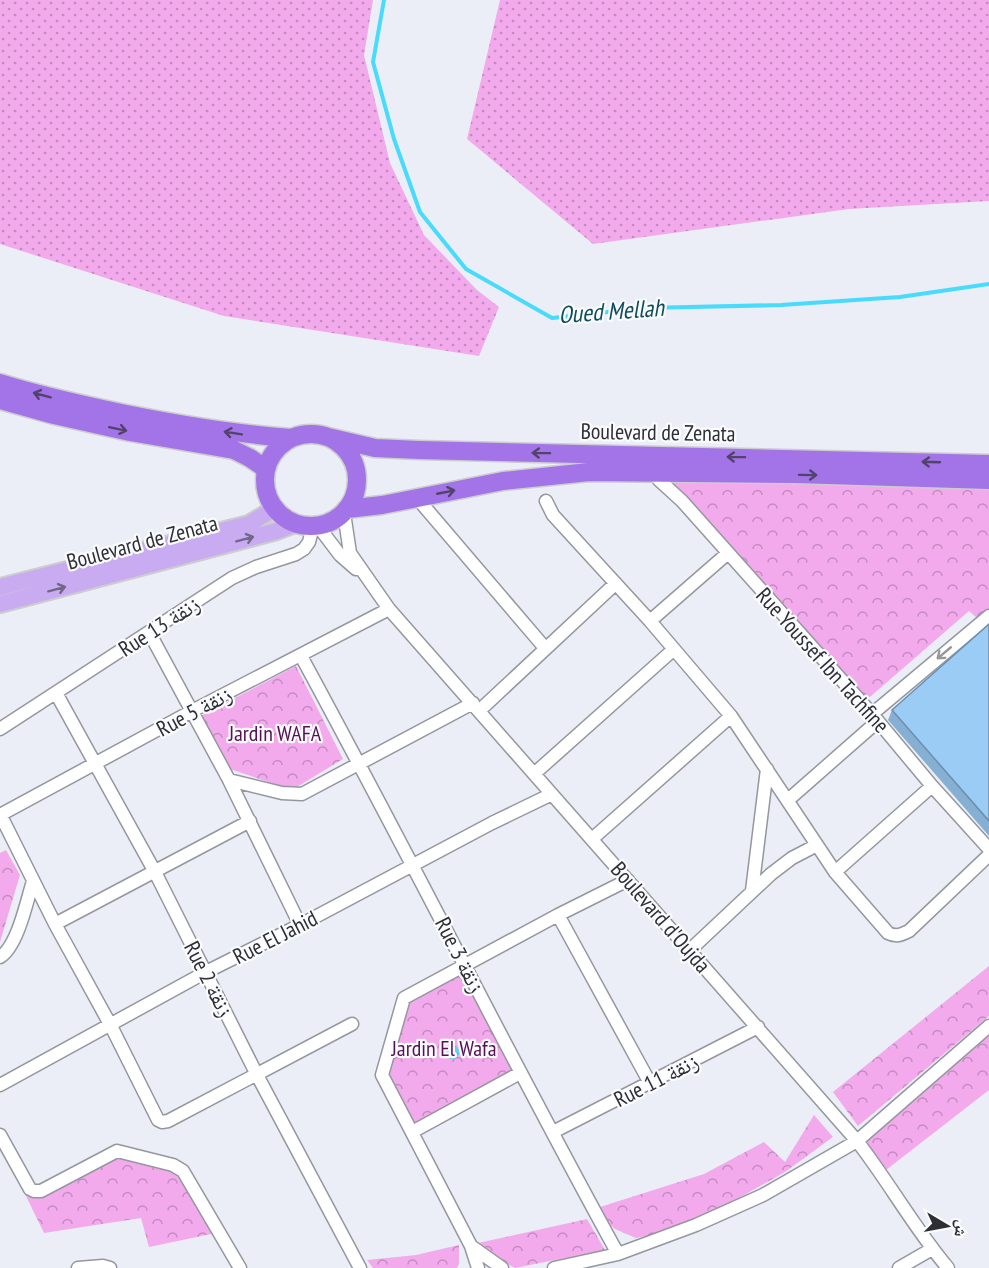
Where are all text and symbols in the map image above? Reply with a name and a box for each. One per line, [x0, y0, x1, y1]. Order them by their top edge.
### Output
water label: Oued Mellah [557, 292, 666, 330]
one-way arrow [32, 388, 51, 400]
street label: Boulevard de Zenata [580, 417, 736, 447]
one-way arrow [108, 424, 127, 435]
one-way arrow [223, 427, 243, 438]
one-way arrow [531, 448, 551, 459]
one-way arrow [726, 451, 746, 463]
one-way arrow [921, 457, 941, 468]
one-way arrow [797, 469, 817, 480]
one-way arrow [436, 486, 456, 497]
street label: Boulevard de Zenata [64, 508, 220, 576]
one-way arrow [235, 533, 254, 544]
street label: Rue Youssef Ibn Tachfine [750, 581, 896, 739]
one-way arrow [47, 583, 66, 594]
street label: Rue 13 زنقة [113, 589, 205, 663]
one-way arrow [937, 646, 952, 660]
street label: Rue 5 زنقة [151, 680, 237, 742]
park label: Jardin WAFA [228, 719, 322, 747]
street label: Boulevard d'Oujda [605, 856, 717, 978]
street label: Rue El Jahid [228, 904, 322, 970]
street label: Rue 3 زنقة [429, 912, 491, 998]
street label: Rue 2 زنقة [178, 936, 240, 1022]
park label: Jardin El Wafa [391, 1034, 496, 1062]
street label: Rue 11 زنقة [609, 1047, 703, 1113]
north arrow [917, 1196, 977, 1256]
text: ش [950, 1219, 973, 1239]

